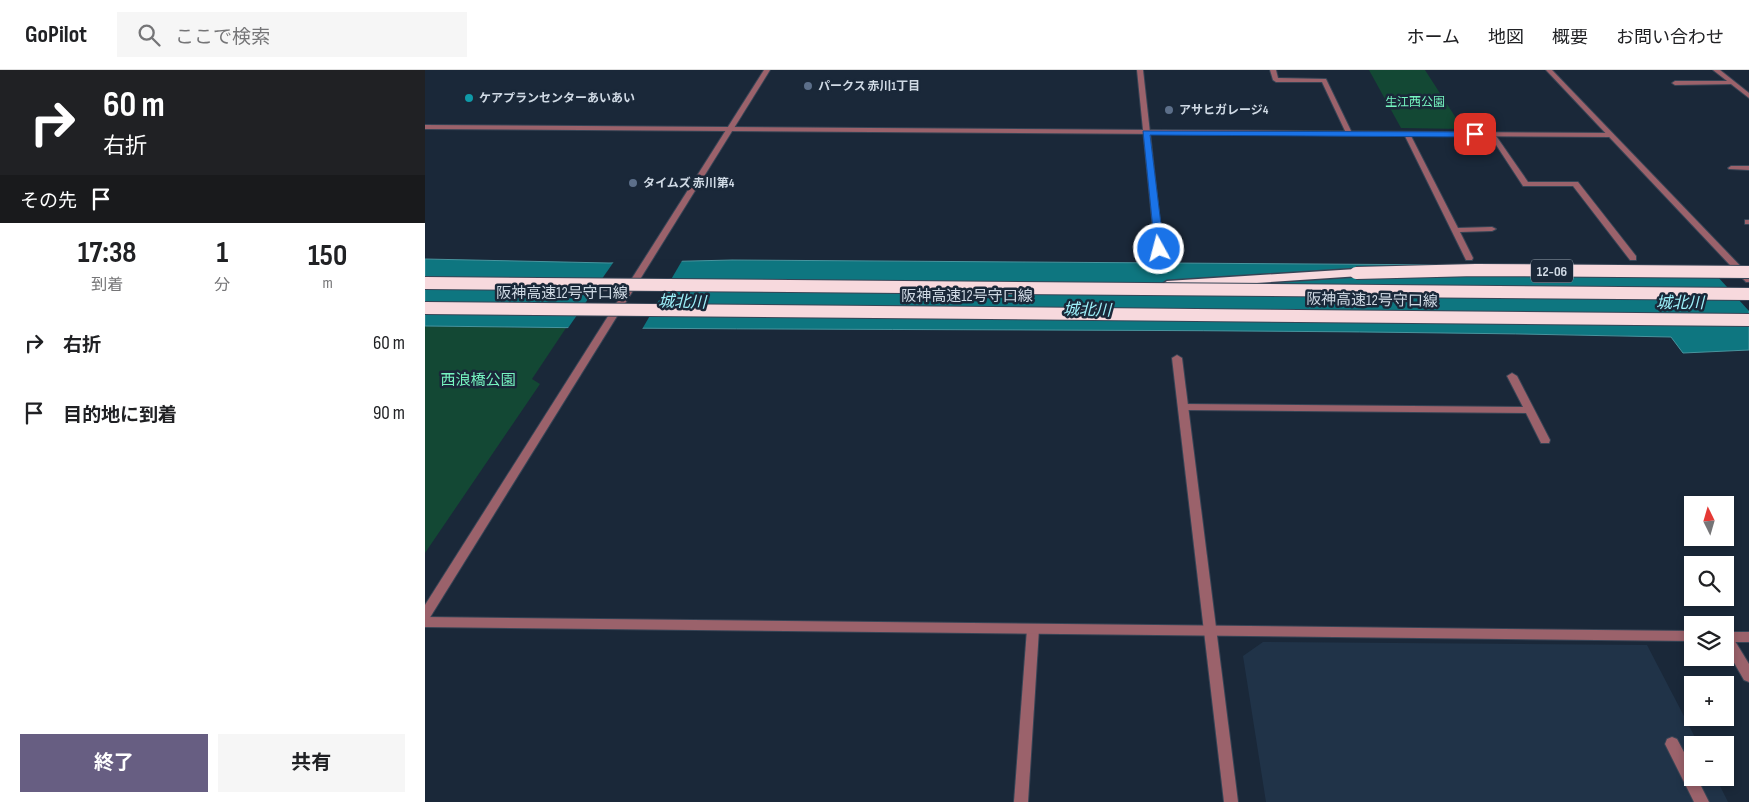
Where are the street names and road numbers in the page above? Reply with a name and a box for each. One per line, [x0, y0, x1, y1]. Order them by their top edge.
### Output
road number: 12-06 [1531, 260, 1573, 282]
street label: 阪神高速12号守口線 [496, 284, 628, 303]
street label: 阪神高速12号守口線 [901, 287, 1033, 306]
street label: 阪神高速12号守口線 [1306, 290, 1438, 311]

